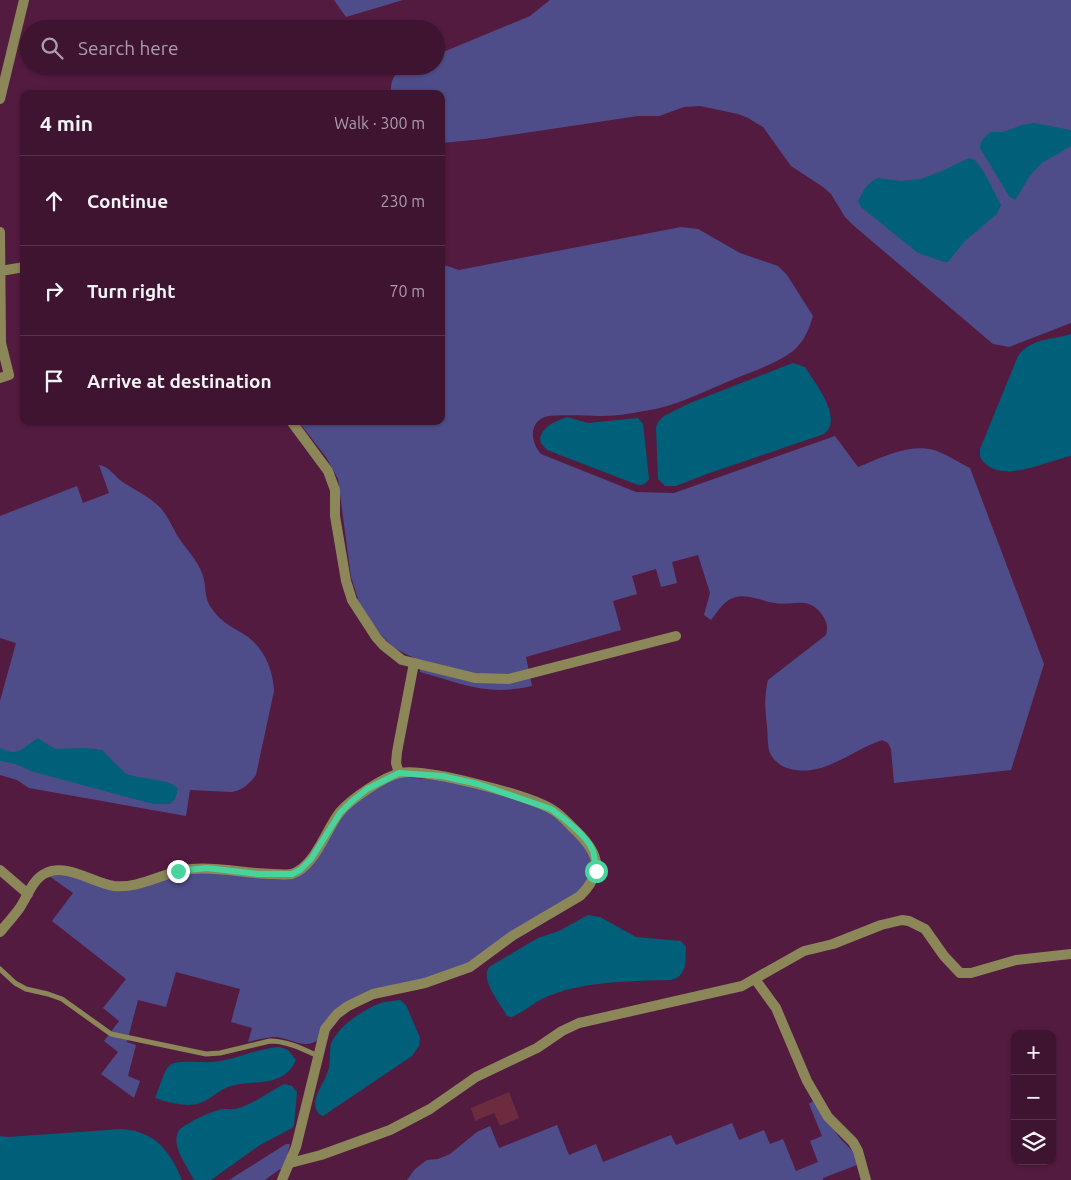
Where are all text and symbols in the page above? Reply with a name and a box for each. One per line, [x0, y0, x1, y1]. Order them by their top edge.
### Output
search box [20, 20, 445, 75]
icon: search [38, 34, 66, 62]
text: Search here [78, 37, 178, 59]
text: 4 min [40, 111, 93, 135]
text: Walk · 300 m [334, 114, 425, 132]
icon: ahead [40, 187, 68, 215]
text: Continue [87, 190, 168, 212]
text: 230 m [380, 192, 425, 210]
icon: right [40, 277, 68, 305]
text: Turn right [87, 280, 175, 302]
text: 70 m [389, 282, 425, 300]
icon: arrive [40, 367, 68, 395]
text: Arrive at destination [87, 370, 272, 392]
route end [167, 860, 190, 883]
route start [585, 860, 608, 883]
map controls [1011, 1030, 1056, 1165]
button: + [1011, 1030, 1056, 1075]
button: − [1011, 1075, 1056, 1120]
button: layers [1011, 1120, 1056, 1165]

